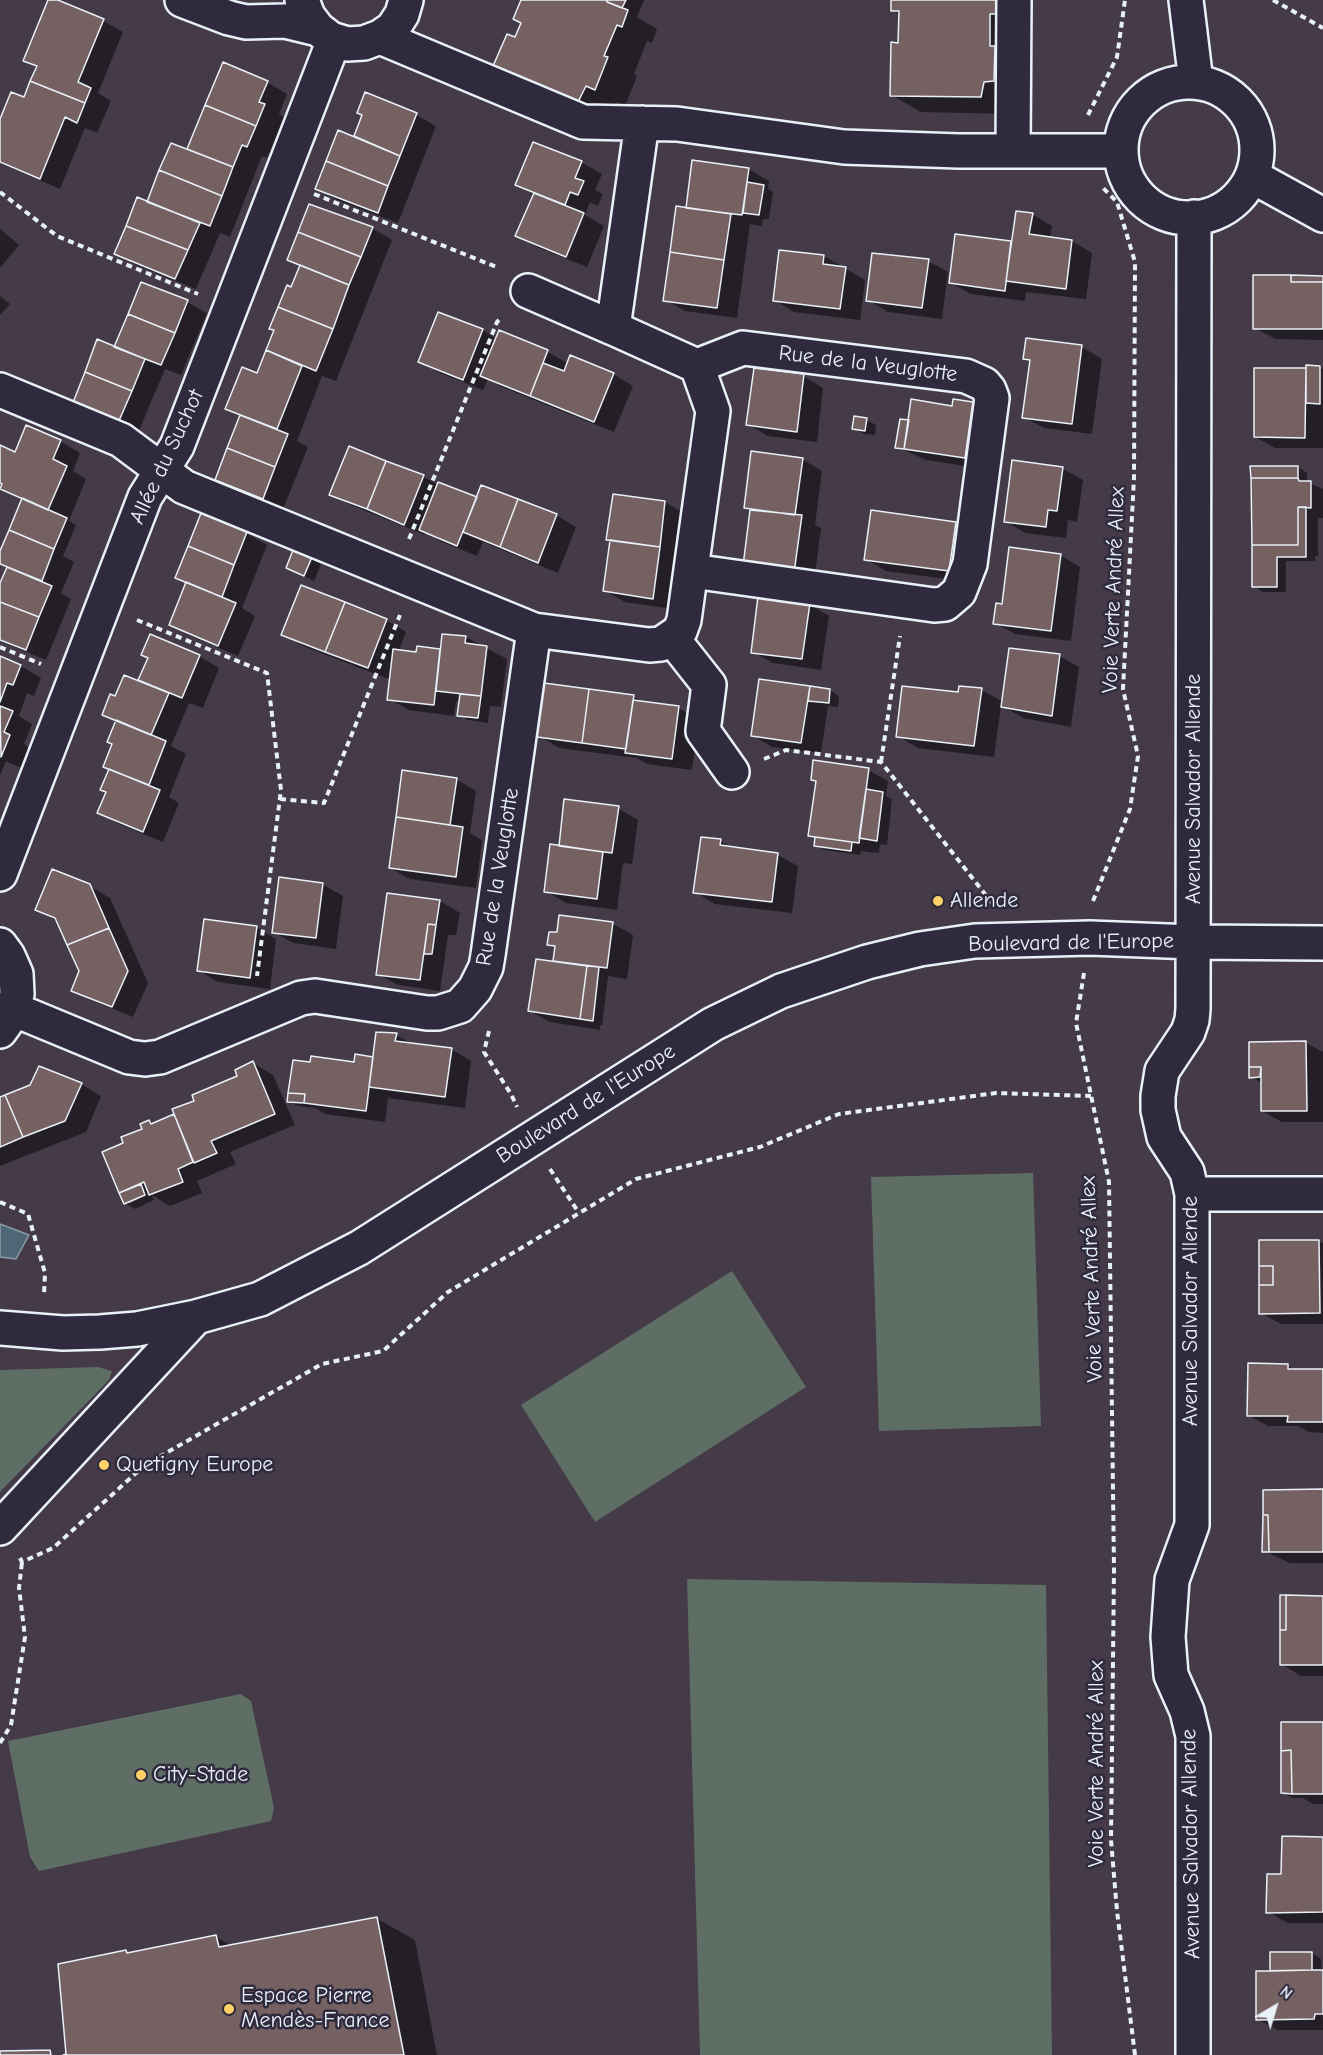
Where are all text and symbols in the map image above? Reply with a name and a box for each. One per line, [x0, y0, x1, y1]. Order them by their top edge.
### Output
street label: Rue de la Veuglotte [777, 340, 959, 388]
street label: Allée du Suchot [124, 385, 210, 529]
street label: Voie Verte André Allex [1097, 486, 1131, 694]
street label: Avenue Salvador Allende [1181, 674, 1207, 904]
street label: Rue de la Veuglotte [471, 786, 525, 968]
place label: Allende [950, 888, 1018, 914]
marker: Allende [931, 894, 945, 908]
street label: Boulevard de l'Europe [968, 928, 1174, 958]
street label: Boulevard de l'Europe [492, 1038, 680, 1170]
street label: Voie Verte André Allex [1075, 1175, 1109, 1383]
street label: Avenue Salvador Allende [1178, 1196, 1204, 1426]
place label: Quetigny Europe [116, 1452, 273, 1478]
marker: Quetigny Europe [97, 1458, 111, 1472]
street label: Voie Verte André Allex [1084, 1661, 1110, 1867]
street label: Avenue Salvador Allende [1176, 1729, 1206, 1959]
place label: City-Stade [153, 1762, 248, 1788]
marker: City-Stade [134, 1768, 148, 1782]
north arrow [1245, 1977, 1305, 2037]
place label: Espace Pierre Mendès-France [241, 1983, 389, 2035]
text: N [1276, 1983, 1296, 2003]
marker: Espace Pierre Mendès-France [222, 2002, 236, 2016]

